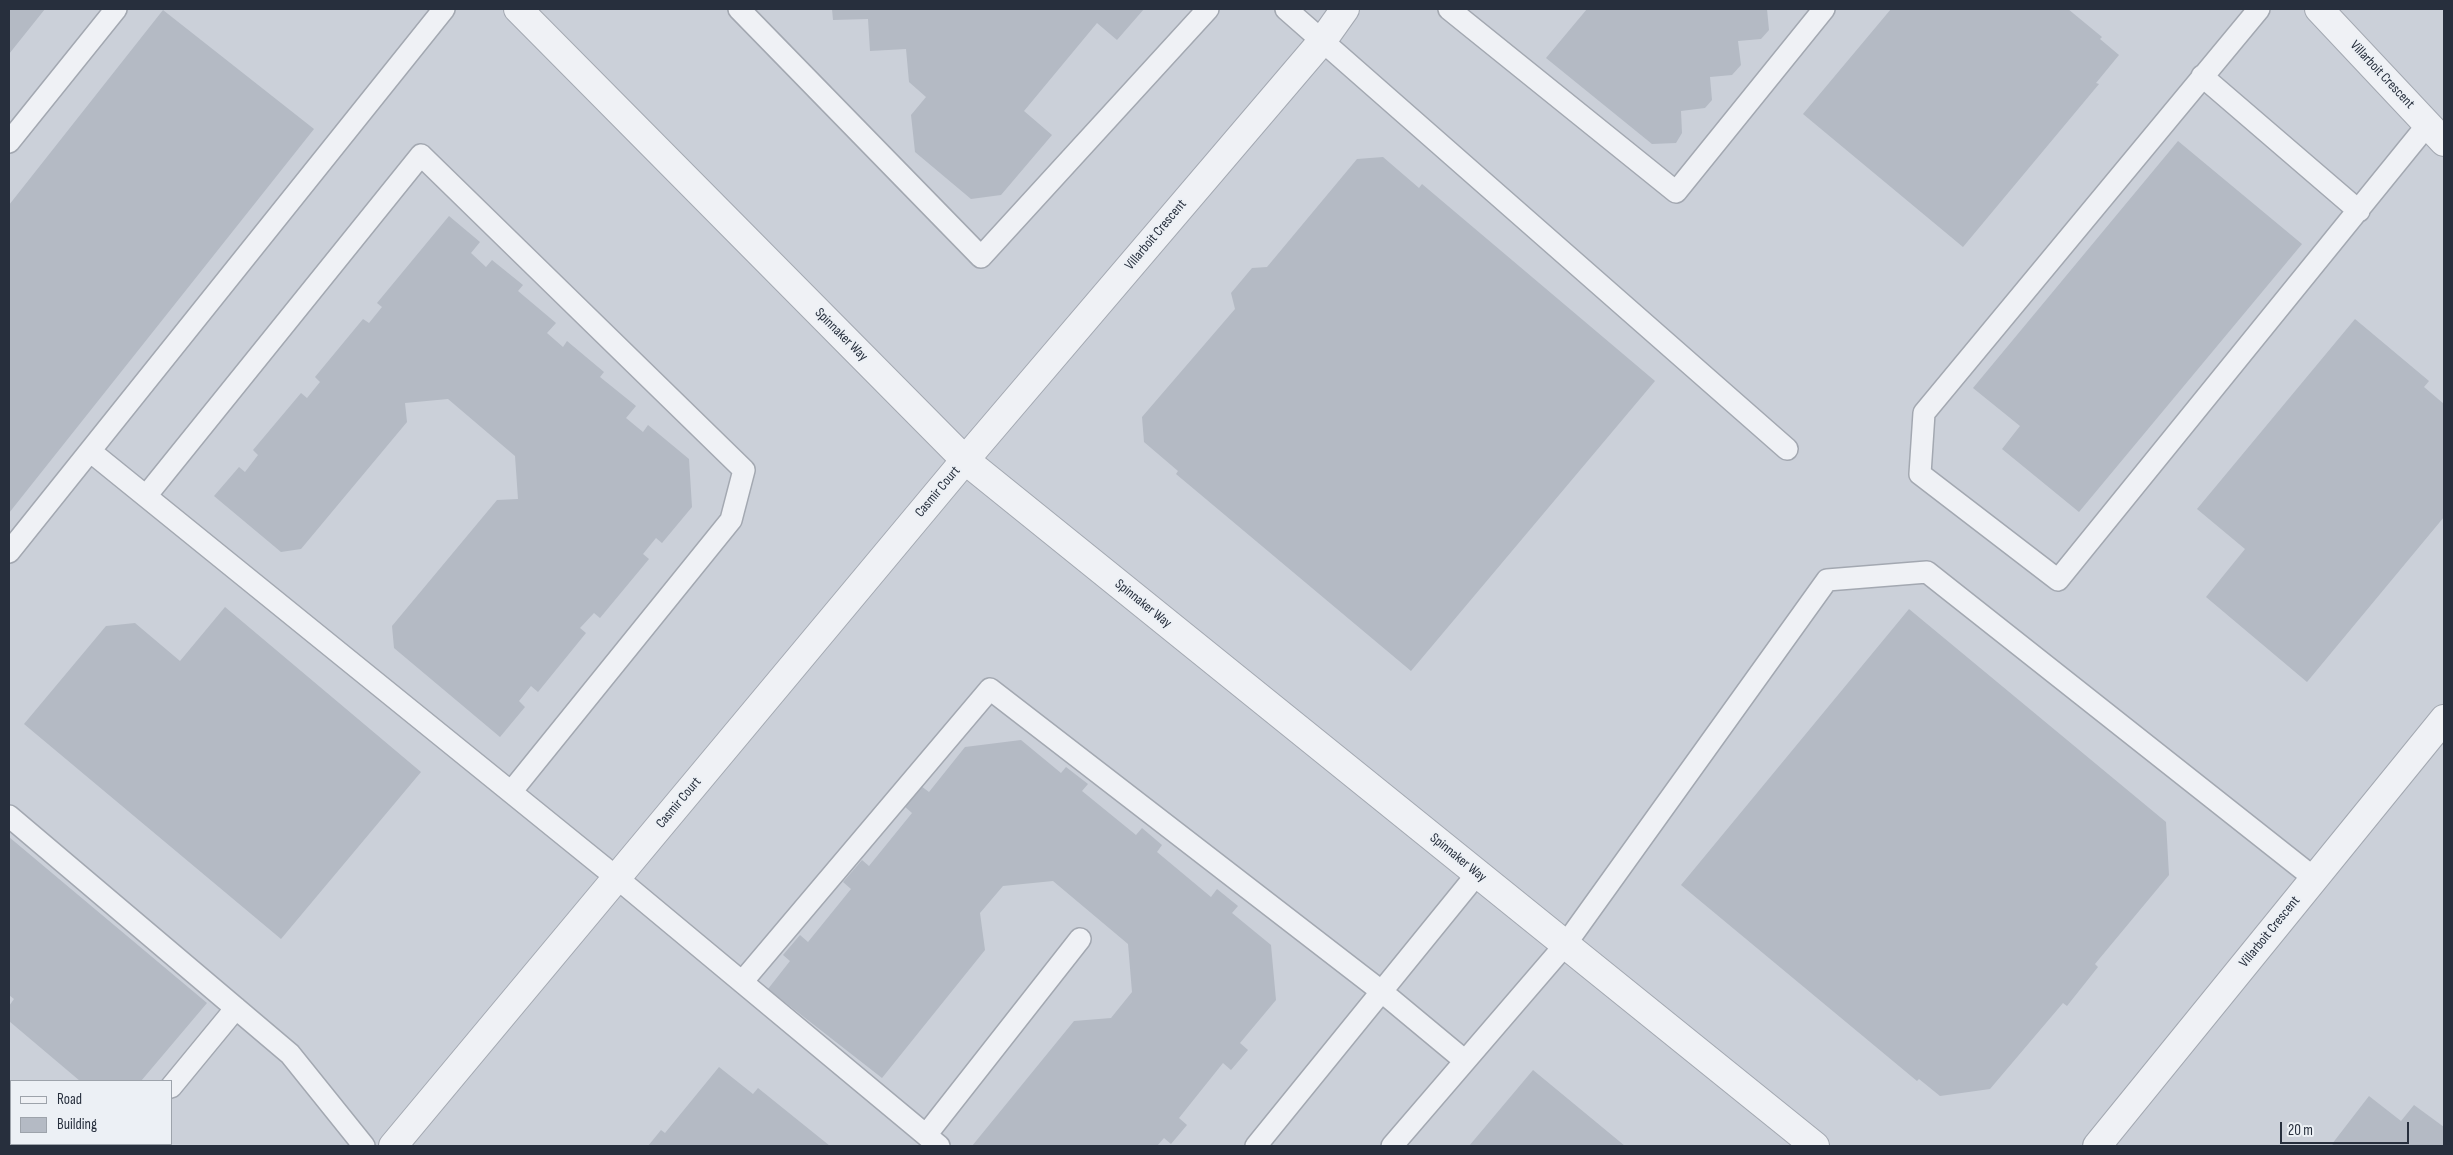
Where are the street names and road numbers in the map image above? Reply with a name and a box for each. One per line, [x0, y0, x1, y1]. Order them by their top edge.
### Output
street label: Villarboit Crescent [2346, 37, 2418, 113]
street label: Villarboit Crescent [1122, 196, 1190, 274]
street label: Spinnaker Way [811, 305, 871, 365]
street label: Casmir Court [912, 463, 964, 521]
street label: Spinnaker Way [1111, 576, 1175, 632]
street label: Casmir Court [653, 774, 705, 832]
street label: Spinnaker Way [1426, 830, 1490, 886]
street label: Villarboit Crescent [2236, 893, 2304, 971]

